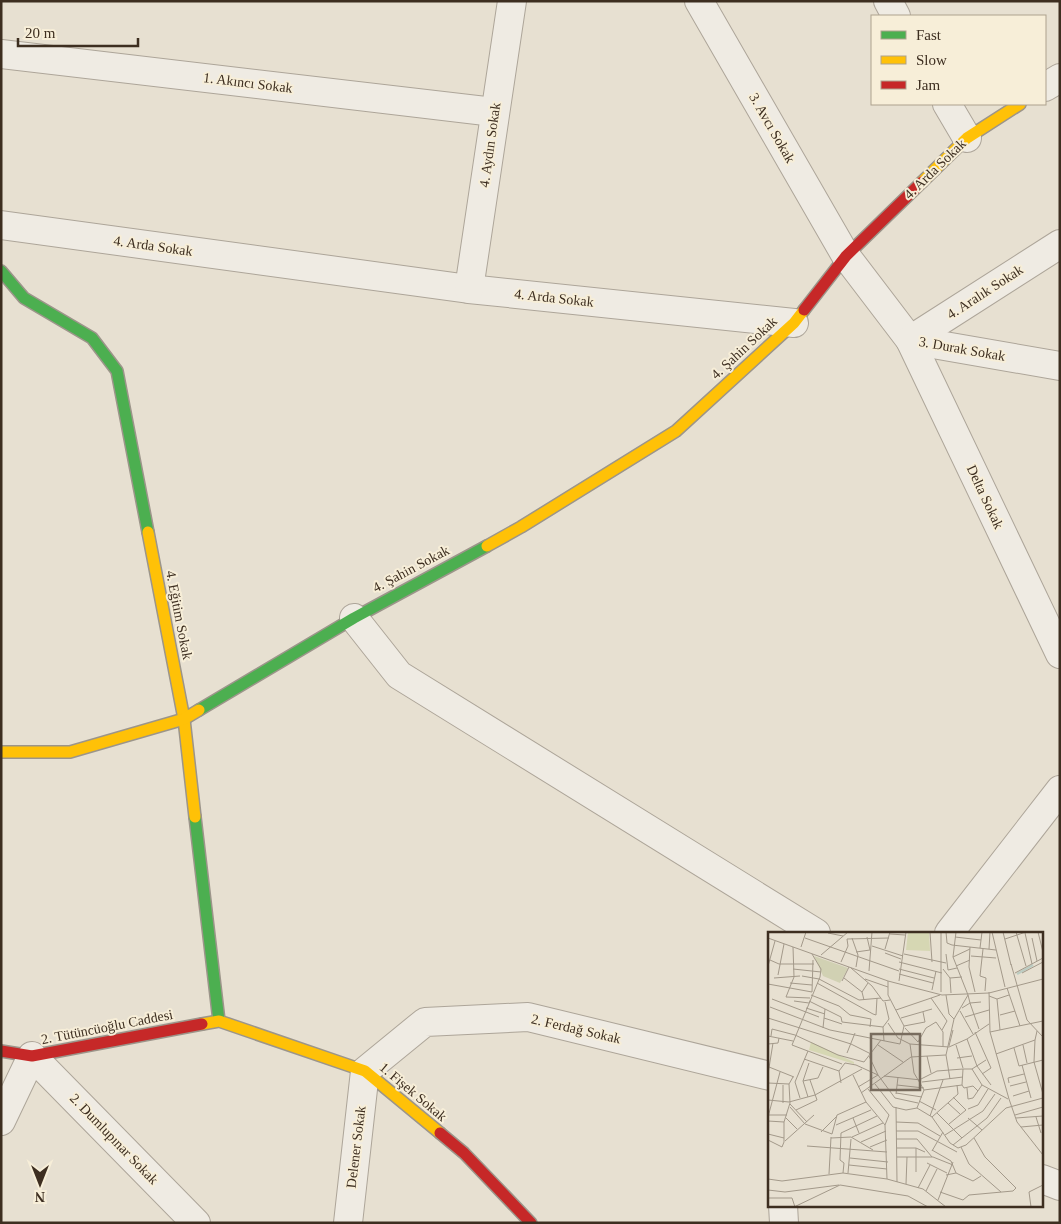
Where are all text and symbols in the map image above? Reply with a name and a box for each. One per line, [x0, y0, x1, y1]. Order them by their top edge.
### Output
scale bar [18, 15, 138, 47]
legend [871, 15, 1046, 105]
text: 20 m [25, 25, 56, 41]
text: Fast [916, 27, 942, 43]
text: Slow [916, 52, 947, 68]
street label: 1. Akıncı Sokak [202, 70, 294, 96]
text: Jam [916, 77, 940, 93]
street label: 3. Avcı Sokak [746, 91, 798, 165]
street label: 4. Aydın Sokak [477, 102, 503, 188]
street label: 4. Arda Sokak [901, 136, 969, 202]
street label: 4. Arda Sokak [112, 233, 194, 259]
street label: 4. Aralık Sokak [944, 262, 1026, 322]
street label: 4. Arda Sokak [514, 286, 594, 310]
street label: 4. Şahin Sokak [708, 314, 780, 382]
street label: 3. Durak Sokak [918, 334, 1006, 364]
street label: Delta Sokak [964, 463, 1006, 531]
street label: 4. Şahin Sokak [370, 543, 452, 595]
street label: 4. Eğitim Sokak [163, 569, 195, 661]
inset map [768, 932, 1044, 1206]
street label: 2. Tütüncüoğlu Caddesi [40, 1007, 174, 1047]
street label: 2. Ferdağ Sokak [530, 1011, 622, 1047]
street label: 1. Fişek Sokak [376, 1060, 450, 1124]
street label: 2. Dumlupınar Sokak [67, 1091, 161, 1187]
street label: Delener Sokak [344, 1105, 368, 1189]
north arrow [15, 1159, 65, 1209]
text: N [35, 1189, 45, 1204]

